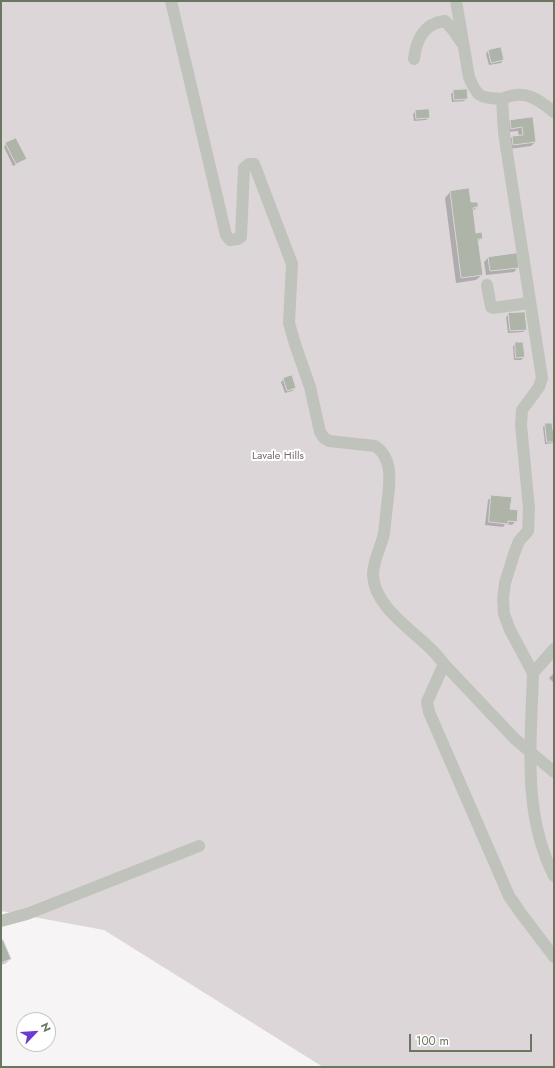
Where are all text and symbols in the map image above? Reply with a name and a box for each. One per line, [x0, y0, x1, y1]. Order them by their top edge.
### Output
park label: Lavale Hills [252, 449, 304, 463]
north arrow [16, 1012, 56, 1052]
text: N [37, 1020, 55, 1035]
scale bar [411, 1026, 534, 1052]
text: 100 m [416, 1032, 449, 1050]

